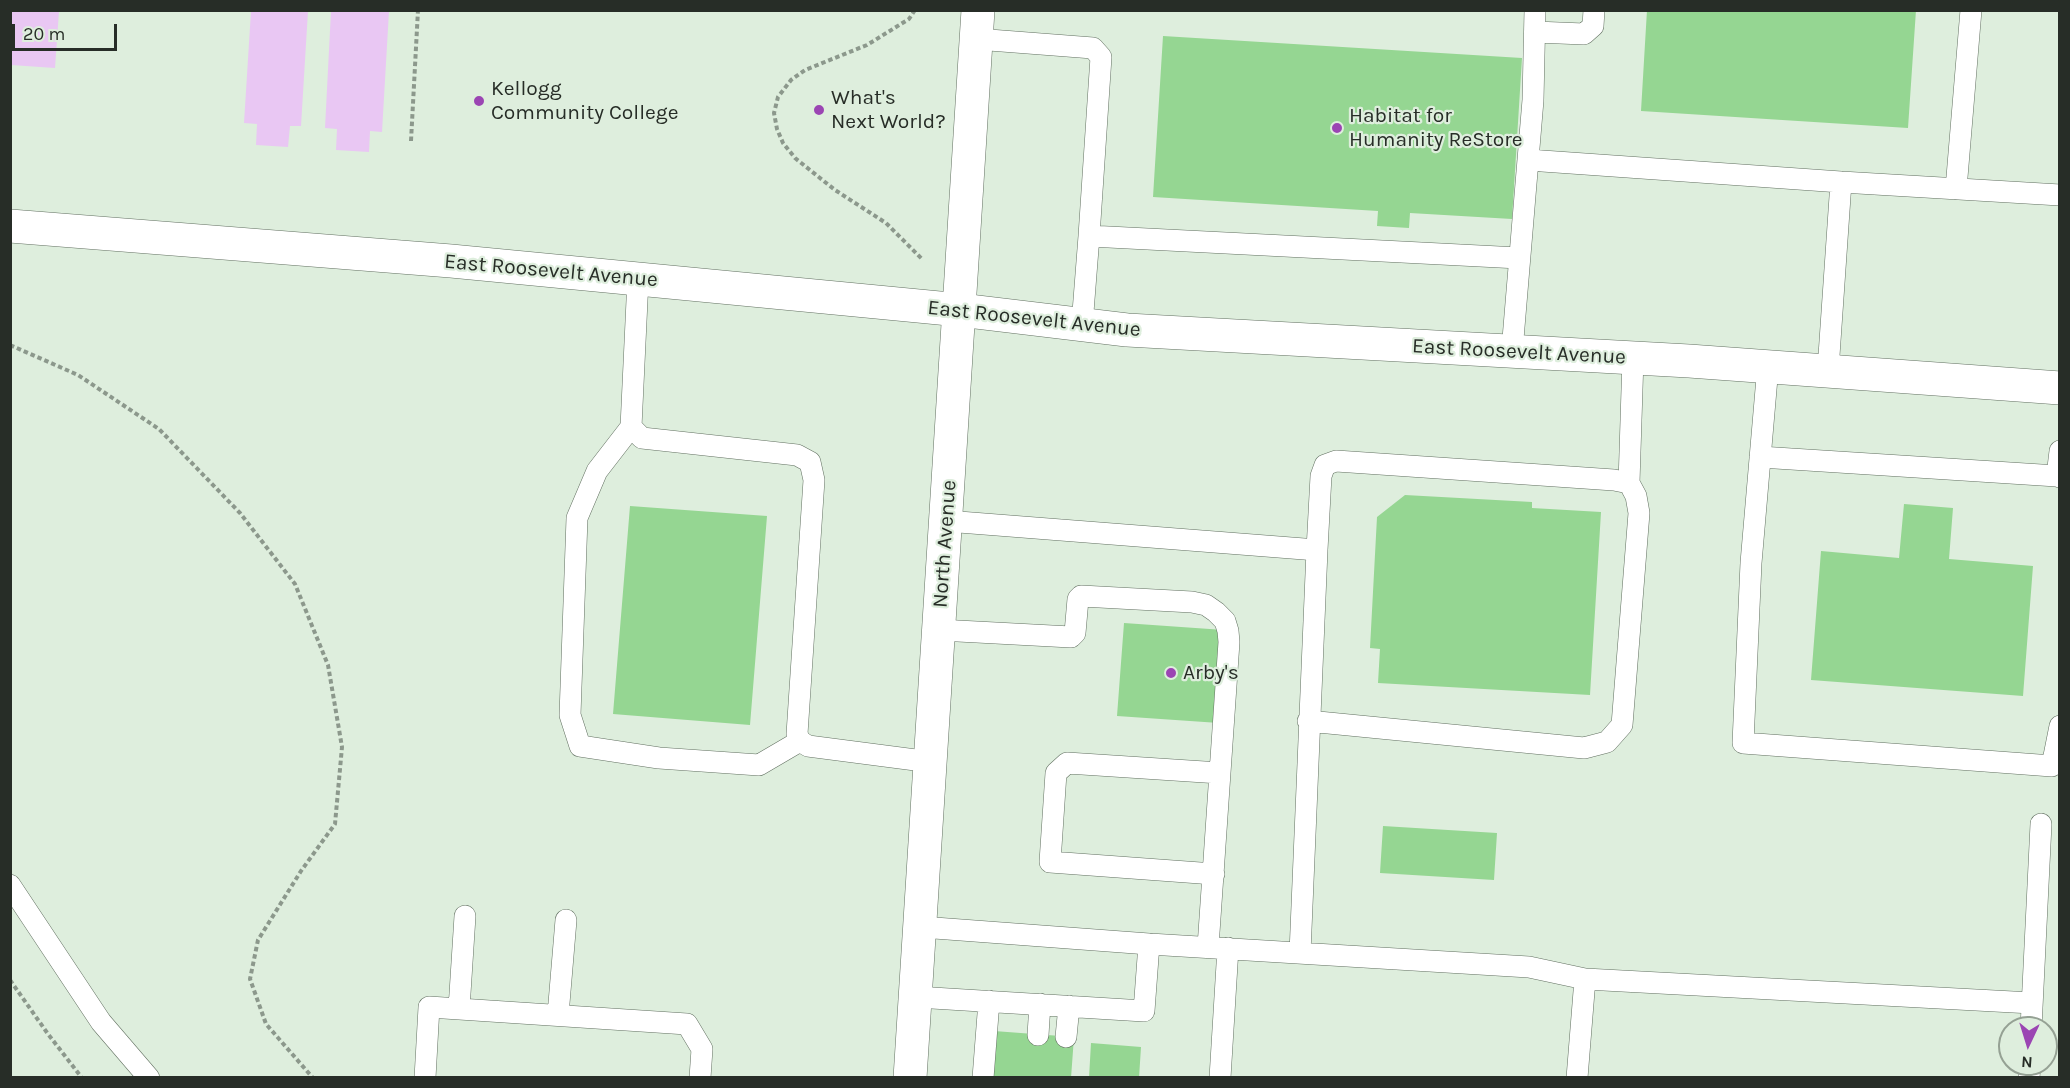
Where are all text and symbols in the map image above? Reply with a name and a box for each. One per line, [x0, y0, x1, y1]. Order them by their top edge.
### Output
scale bar [15, 12, 120, 50]
text: 20 m [23, 23, 65, 45]
place label: Kellogg Community College [491, 76, 678, 126]
place label: What's Next World? [831, 85, 946, 135]
marker: Kellogg Community College [472, 94, 486, 108]
marker: What's Next World? [812, 103, 826, 117]
place label: Habitat for Humanity ReStore [1349, 103, 1523, 153]
marker: Habitat for Humanity ReStore [1330, 121, 1344, 135]
street label: East Roosevelt Avenue [443, 249, 659, 293]
street label: East Roosevelt Avenue [926, 295, 1142, 343]
street label: East Roosevelt Avenue [1411, 334, 1627, 370]
street label: North Avenue [928, 479, 962, 609]
place label: Arby's [1183, 660, 1239, 686]
marker: Arby's [1164, 666, 1178, 680]
north arrow [1998, 1016, 2058, 1076]
text: N [2020, 1053, 2033, 1072]

